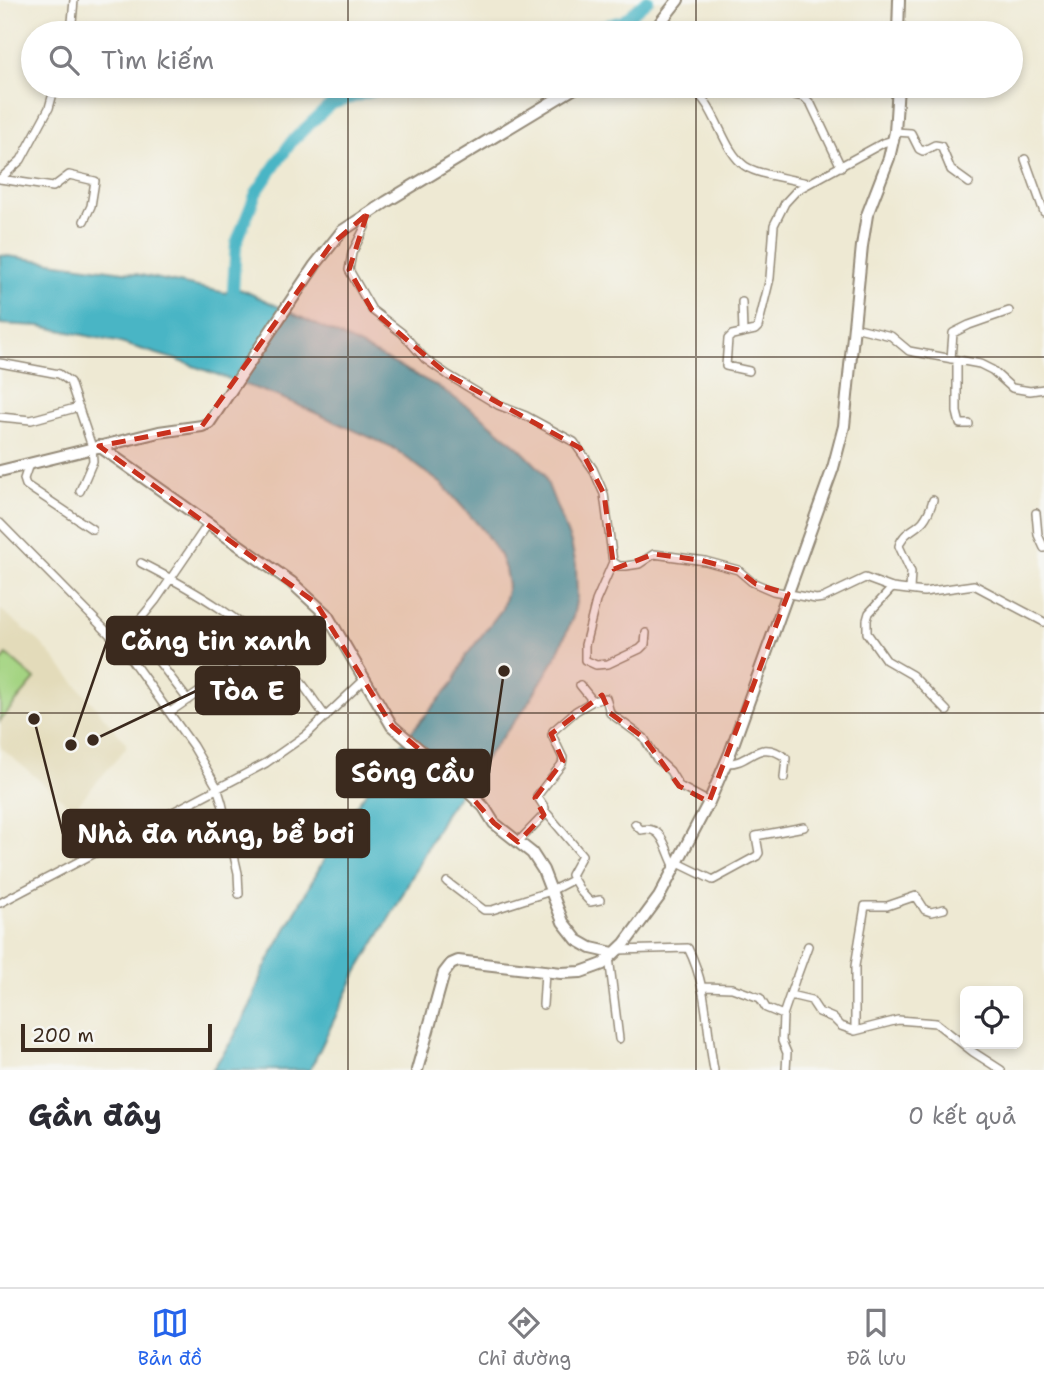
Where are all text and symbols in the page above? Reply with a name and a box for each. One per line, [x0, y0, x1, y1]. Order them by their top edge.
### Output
search box [21, 21, 1023, 98]
icon: search [45, 41, 83, 79]
text: Tìm kiếm [101, 42, 214, 77]
callout: Căng tin xanh [107, 617, 325, 664]
text: Căng tin xanh [121, 623, 311, 658]
callout: Tòa E [196, 667, 299, 714]
text: Tòa E [209, 673, 285, 708]
callout: Sông Cầu [337, 750, 489, 797]
text: Sông Cầu [351, 755, 475, 790]
callout: Nhà đa năng, bể bơi [63, 810, 369, 857]
text: Nhà đa năng, bể bơi [77, 816, 355, 851]
map controls [960, 986, 1023, 1049]
button: locate [960, 986, 1023, 1049]
scale bar [21, 1021, 212, 1053]
text: 200 m [32, 1023, 94, 1048]
text: Gần đây [28, 1095, 162, 1136]
text: 0 kết quả [908, 1101, 1016, 1131]
tab: Bản đồ [138, 1304, 202, 1371]
tab: Chỉ đường [478, 1304, 571, 1371]
tab: Đã lưu [847, 1304, 906, 1371]

